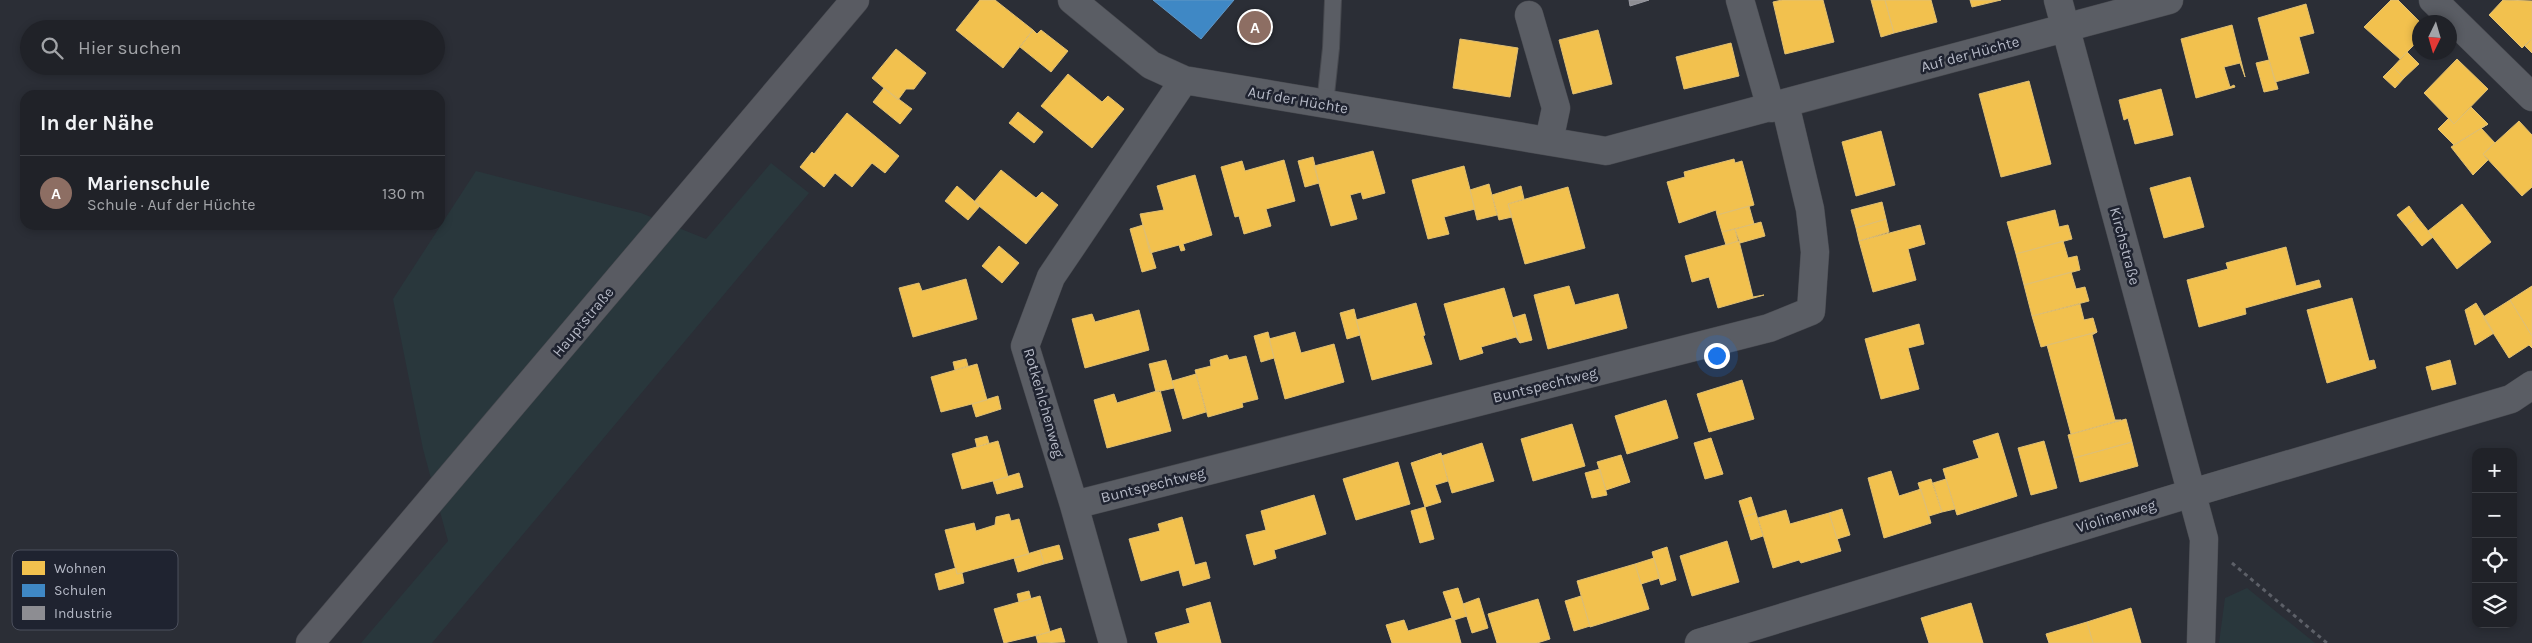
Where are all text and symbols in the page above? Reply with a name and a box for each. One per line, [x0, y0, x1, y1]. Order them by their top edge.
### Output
pin: A [1239, 8, 1271, 46]
north arrow [2412, 15, 2457, 60]
search box [20, 20, 445, 75]
street label: Auf der Hüchte [1919, 32, 2021, 76]
icon: search [38, 34, 66, 62]
text: Hier suchen [78, 37, 181, 59]
street label: Auf der Hüchte [1247, 82, 1349, 118]
text: In der Nähe [40, 111, 154, 135]
text: Marienschule [87, 173, 210, 195]
text: A [51, 184, 61, 203]
text: 130 m [382, 184, 425, 203]
text: Schule · Auf der Hüchte [87, 195, 255, 214]
street label: Kirchstraße [2106, 205, 2144, 287]
street label: Hauptstraße [549, 283, 617, 361]
your location [1704, 343, 1730, 369]
street label: Rotkehlchenweg [1020, 346, 1068, 460]
street label: Buntspechtweg [1491, 363, 1600, 407]
map controls [2472, 448, 2517, 628]
button: + [2472, 448, 2517, 493]
street label: Buntspechtweg [1099, 463, 1208, 507]
button: − [2472, 493, 2517, 538]
street label: Violinenweg [2074, 495, 2159, 537]
button: locate [2472, 538, 2517, 583]
legend [12, 550, 178, 630]
text: Wohnen [54, 560, 106, 577]
text: Schulen [54, 582, 106, 599]
button: layers [2472, 583, 2517, 628]
text: Industrie [54, 605, 112, 622]

